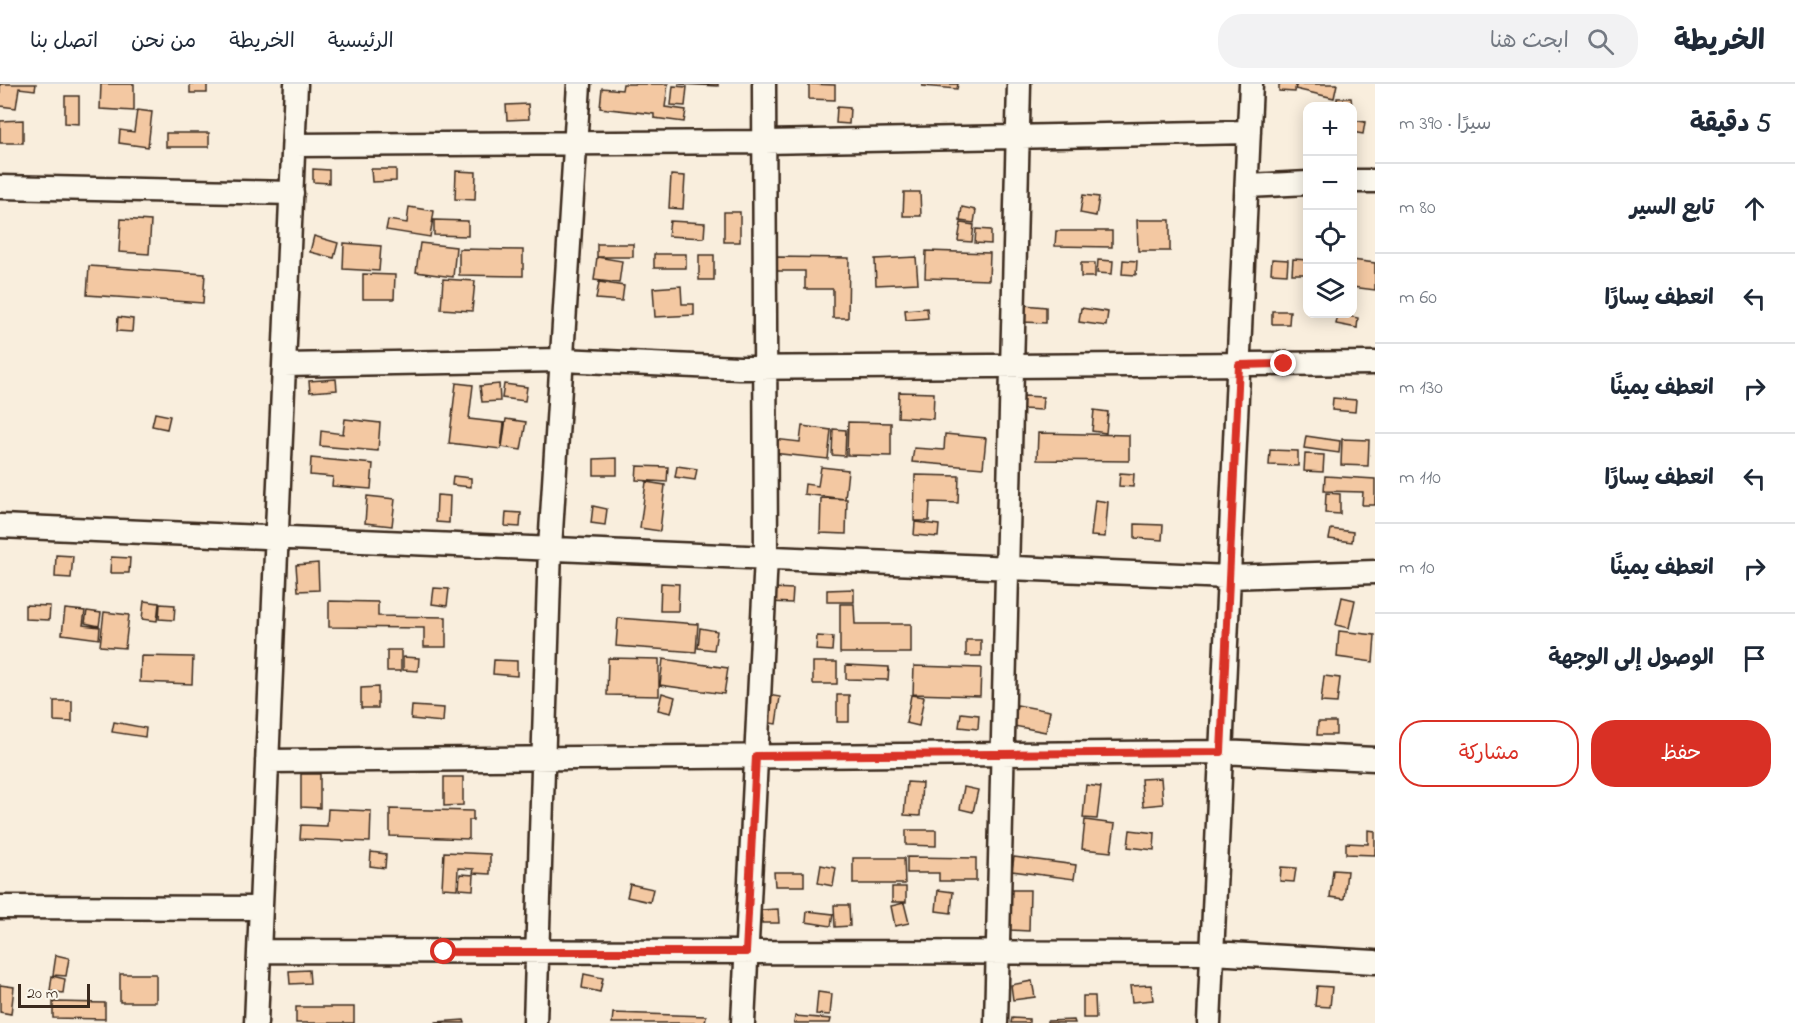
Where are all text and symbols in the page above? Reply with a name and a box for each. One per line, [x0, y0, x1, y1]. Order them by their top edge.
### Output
search box [1218, 14, 1638, 68]
text: الخريطة [1674, 22, 1765, 63]
icon: search [1584, 25, 1617, 58]
text: ابحث هنا [1490, 26, 1569, 58]
text: اتصل بنا [30, 27, 98, 57]
text: من نحن [131, 27, 196, 57]
text: الخريطة [229, 27, 295, 57]
text: الرئيسية [328, 27, 394, 57]
map controls [1303, 102, 1357, 318]
button: + [1303, 102, 1357, 156]
text: 5 دقيقة [1690, 106, 1771, 144]
text: سيرًا · 390 m [1399, 110, 1492, 139]
button: − [1303, 156, 1357, 210]
icon: ahead [1738, 192, 1771, 225]
text: تابع السير [1630, 193, 1714, 225]
text: 80 m [1399, 194, 1436, 223]
button: locate [1303, 210, 1357, 264]
button: layers [1303, 264, 1357, 318]
icon: left [1738, 282, 1771, 315]
text: انعطف يسارًا [1605, 283, 1714, 315]
text: 60 m [1399, 284, 1437, 313]
route end [1270, 350, 1296, 376]
icon: right [1738, 372, 1771, 405]
text: انعطف يمينًا [1610, 373, 1714, 405]
text: 130 m [1399, 374, 1443, 403]
icon: left [1738, 462, 1771, 495]
text: انعطف يسارًا [1605, 463, 1714, 495]
text: 110 m [1399, 464, 1441, 493]
icon: right [1738, 552, 1771, 585]
text: انعطف يمينًا [1610, 553, 1714, 585]
text: 10 m [1399, 554, 1435, 583]
icon: arrive [1738, 642, 1771, 675]
text: الوصول إلى الوجهة [1548, 643, 1714, 675]
button: مشاركة [1399, 720, 1579, 787]
button: حفظ [1591, 720, 1771, 787]
route start [430, 938, 456, 964]
scale bar [18, 981, 90, 1008]
text: 20 m [27, 982, 58, 1006]

